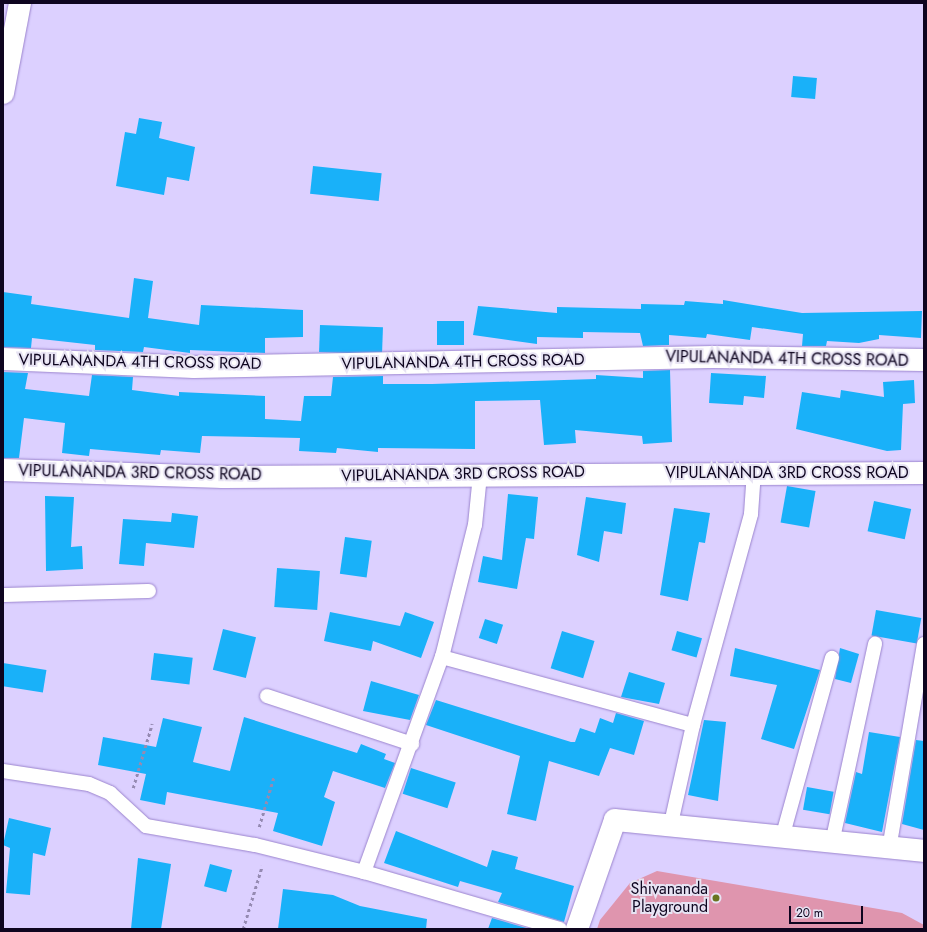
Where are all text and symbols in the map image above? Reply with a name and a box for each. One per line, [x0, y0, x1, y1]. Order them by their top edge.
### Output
street label: VIPULANANDA 4TH CROSS ROAD [665, 347, 909, 371]
street label: VIPULANANDA 4TH CROSS ROAD [18, 350, 262, 374]
street label: VIPULANANDA 4TH CROSS ROAD [341, 350, 585, 374]
street label: VIPULANANDA 3RD CROSS ROAD [18, 461, 262, 485]
street label: VIPULANANDA 3RD CROSS ROAD [341, 462, 585, 486]
street label: VIPULANANDA 3RD CROSS ROAD [665, 463, 909, 483]
place label: Shivananda Playground [631, 879, 708, 917]
marker: Shivananda Playground [711, 893, 721, 903]
scale bar [791, 898, 865, 924]
text: 20 m [796, 904, 823, 922]

